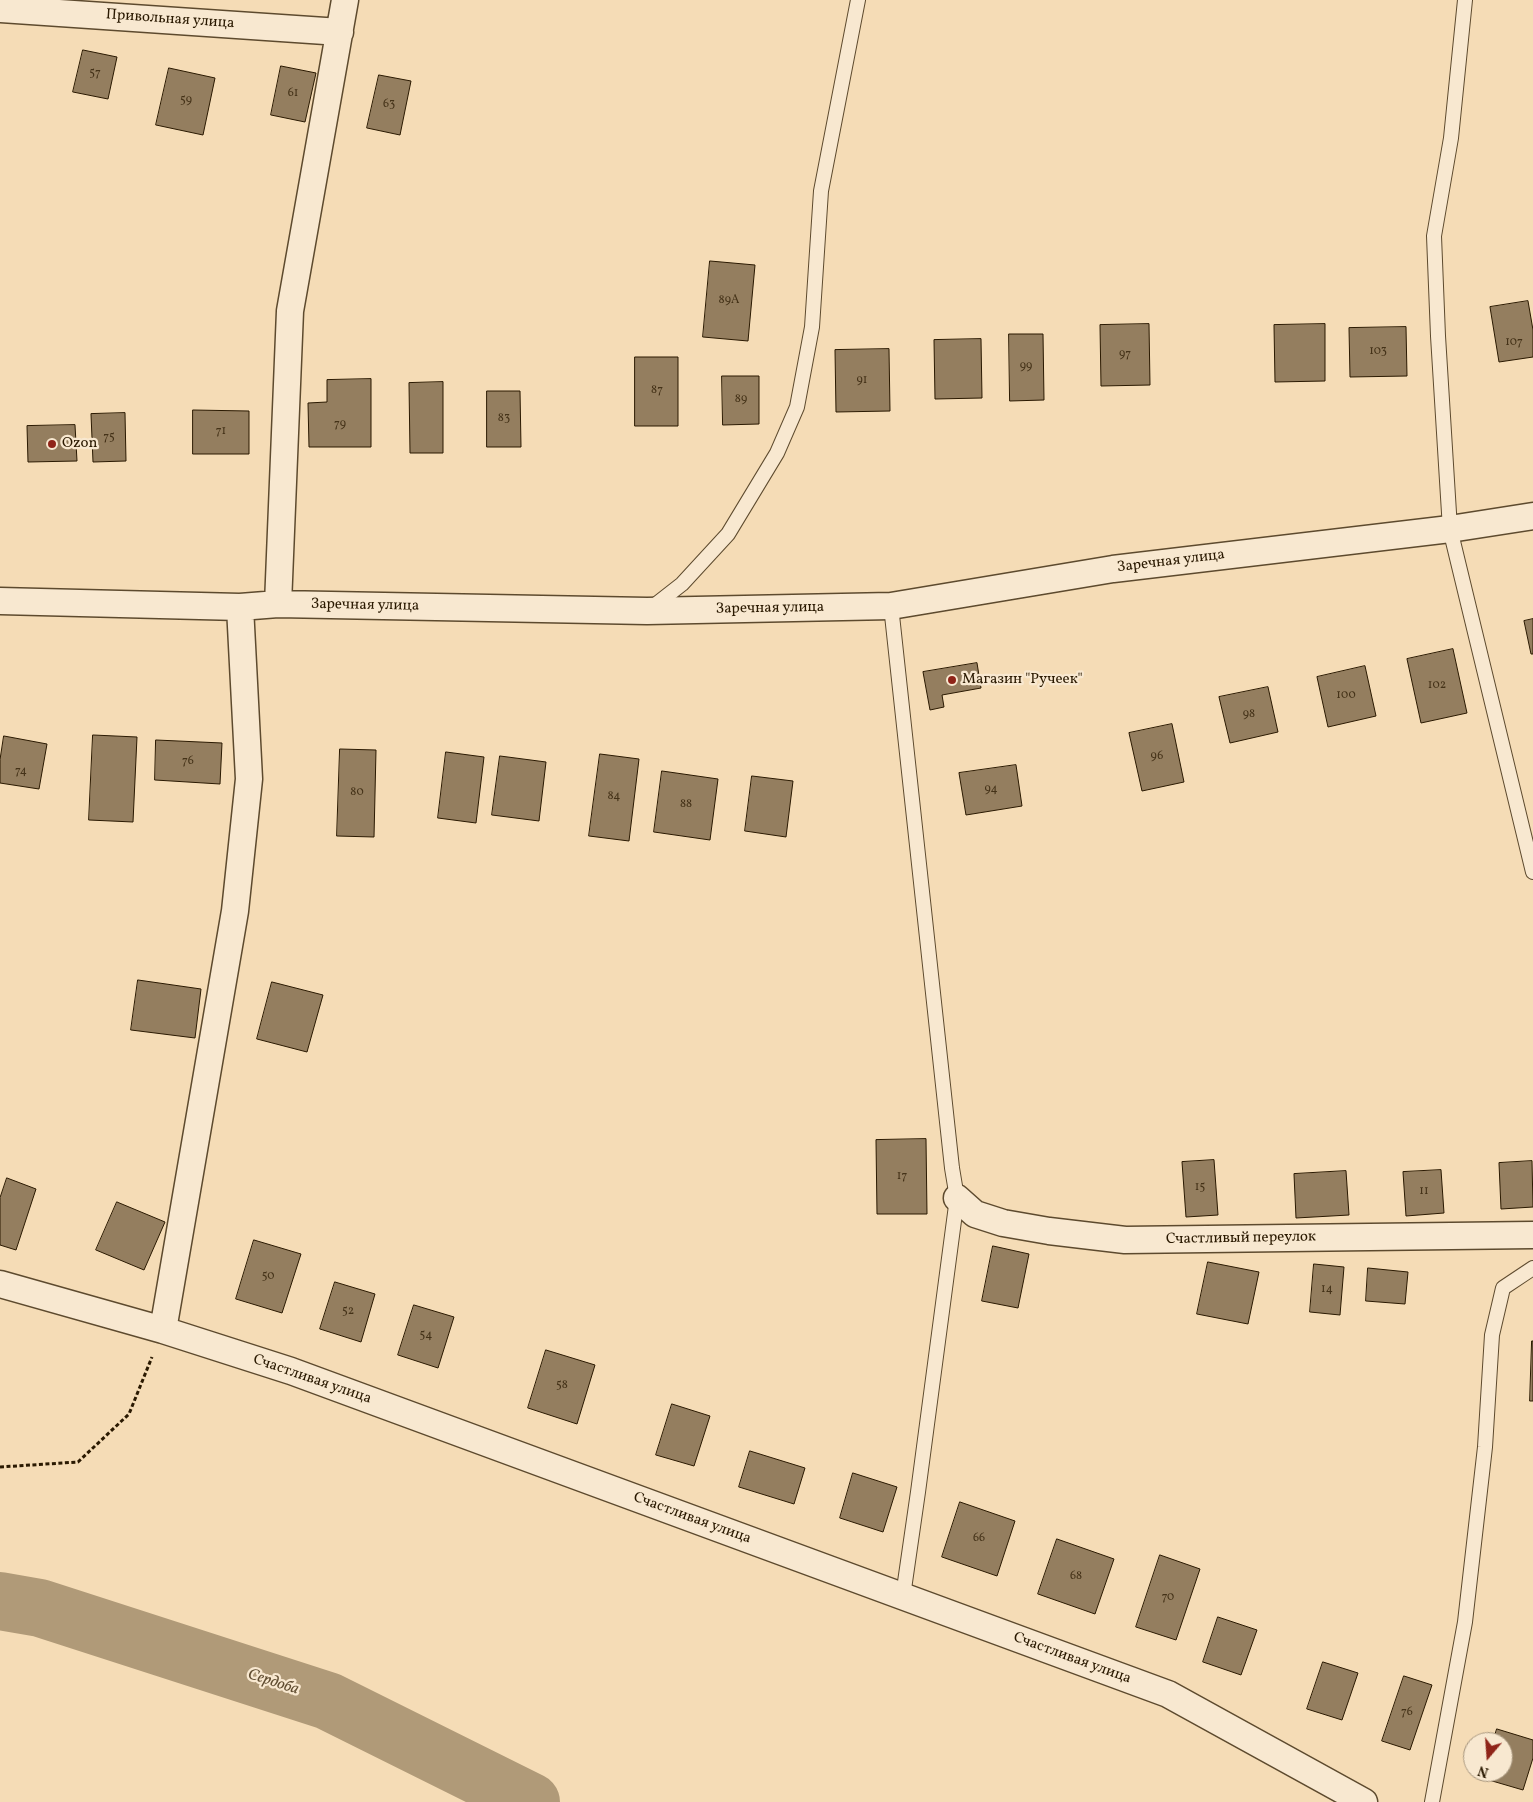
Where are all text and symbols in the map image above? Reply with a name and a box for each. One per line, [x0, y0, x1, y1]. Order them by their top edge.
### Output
street label: Привольная улица [105, 7, 235, 33]
house number: 57 [89, 67, 101, 81]
house number: 61 [288, 87, 298, 101]
house number: 59 [180, 94, 192, 108]
house number: 63 [383, 98, 395, 112]
house number: 89А [719, 294, 739, 308]
house number: 107 [1505, 336, 1523, 350]
house number: 103 [1369, 345, 1387, 359]
house number: 97 [1119, 348, 1131, 362]
house number: 99 [1020, 360, 1032, 374]
house number: 91 [857, 374, 867, 388]
house number: 87 [651, 384, 663, 398]
house number: 89 [735, 393, 747, 407]
house number: 83 [498, 412, 510, 426]
house number: 79 [334, 418, 346, 432]
house number: 71 [216, 425, 226, 439]
house number: 75 [103, 431, 115, 445]
place label: Ozon [62, 435, 97, 453]
marker: Ozon [46, 438, 58, 450]
street label: Заречная улица [1116, 546, 1226, 578]
street label: Заречная улица [311, 596, 419, 616]
street label: Заречная улица [716, 599, 824, 619]
place label: Магазин "Ручеек" [962, 671, 1083, 689]
marker: Магазин "Ручеек" [946, 674, 958, 686]
house number: 102 [1428, 679, 1446, 693]
house number: 100 [1336, 689, 1356, 703]
house number: 98 [1243, 708, 1255, 722]
house number: 96 [1151, 750, 1163, 764]
house number: 76 [182, 755, 194, 769]
house number: 74 [15, 765, 27, 779]
house number: 94 [984, 783, 998, 797]
house number: 80 [350, 786, 364, 800]
house number: 84 [608, 790, 620, 804]
house number: 88 [680, 798, 692, 812]
house number: 17 [897, 1170, 907, 1184]
house number: 15 [1195, 1181, 1205, 1195]
house number: 11 [1419, 1185, 1429, 1199]
street label: Счастливый переулок [1166, 1229, 1316, 1249]
house number: 50 [262, 1270, 274, 1284]
house number: 14 [1321, 1283, 1333, 1297]
house number: 52 [342, 1305, 354, 1319]
house number: 54 [420, 1329, 432, 1343]
street label: Счастливая улица [250, 1351, 374, 1409]
house number: 58 [556, 1379, 568, 1393]
street label: Счастливая улица [631, 1489, 753, 1549]
house number: 66 [973, 1532, 985, 1546]
house number: 68 [1070, 1570, 1082, 1584]
house number: 70 [1162, 1591, 1174, 1605]
street label: Счастливая улица [1011, 1629, 1133, 1689]
water label: Сердоба [245, 1666, 301, 1700]
house number: 76 [1401, 1706, 1413, 1720]
north arrow [1463, 1732, 1513, 1782]
text: N [1476, 1760, 1491, 1781]

